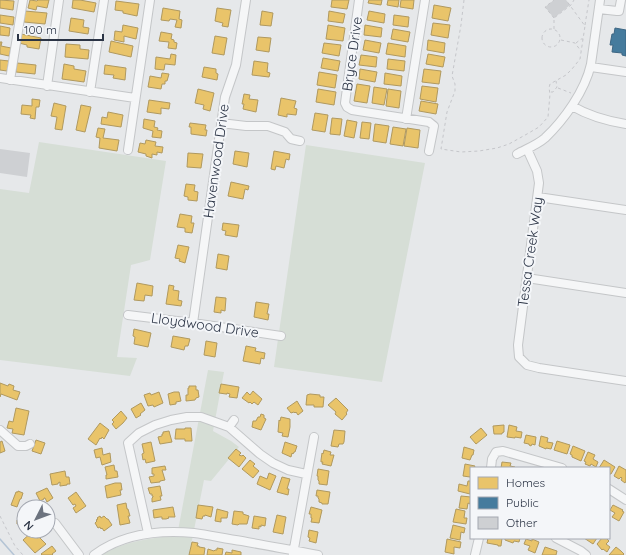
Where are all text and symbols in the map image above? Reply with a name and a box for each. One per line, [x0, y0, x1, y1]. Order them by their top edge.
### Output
street label: Bryce Drive [338, 15, 366, 92]
scale bar [18, 16, 103, 42]
text: 100 m [24, 22, 57, 37]
street label: Havenwood Drive [199, 103, 233, 219]
street label: Tessa Creek Way [513, 196, 547, 308]
street label: Lloydwood Drive [150, 309, 260, 341]
legend [470, 467, 610, 539]
text: Homes [506, 475, 546, 490]
text: Public [506, 495, 539, 510]
north arrow [16, 499, 56, 539]
text: Other [506, 515, 538, 530]
text: N [21, 518, 36, 533]

